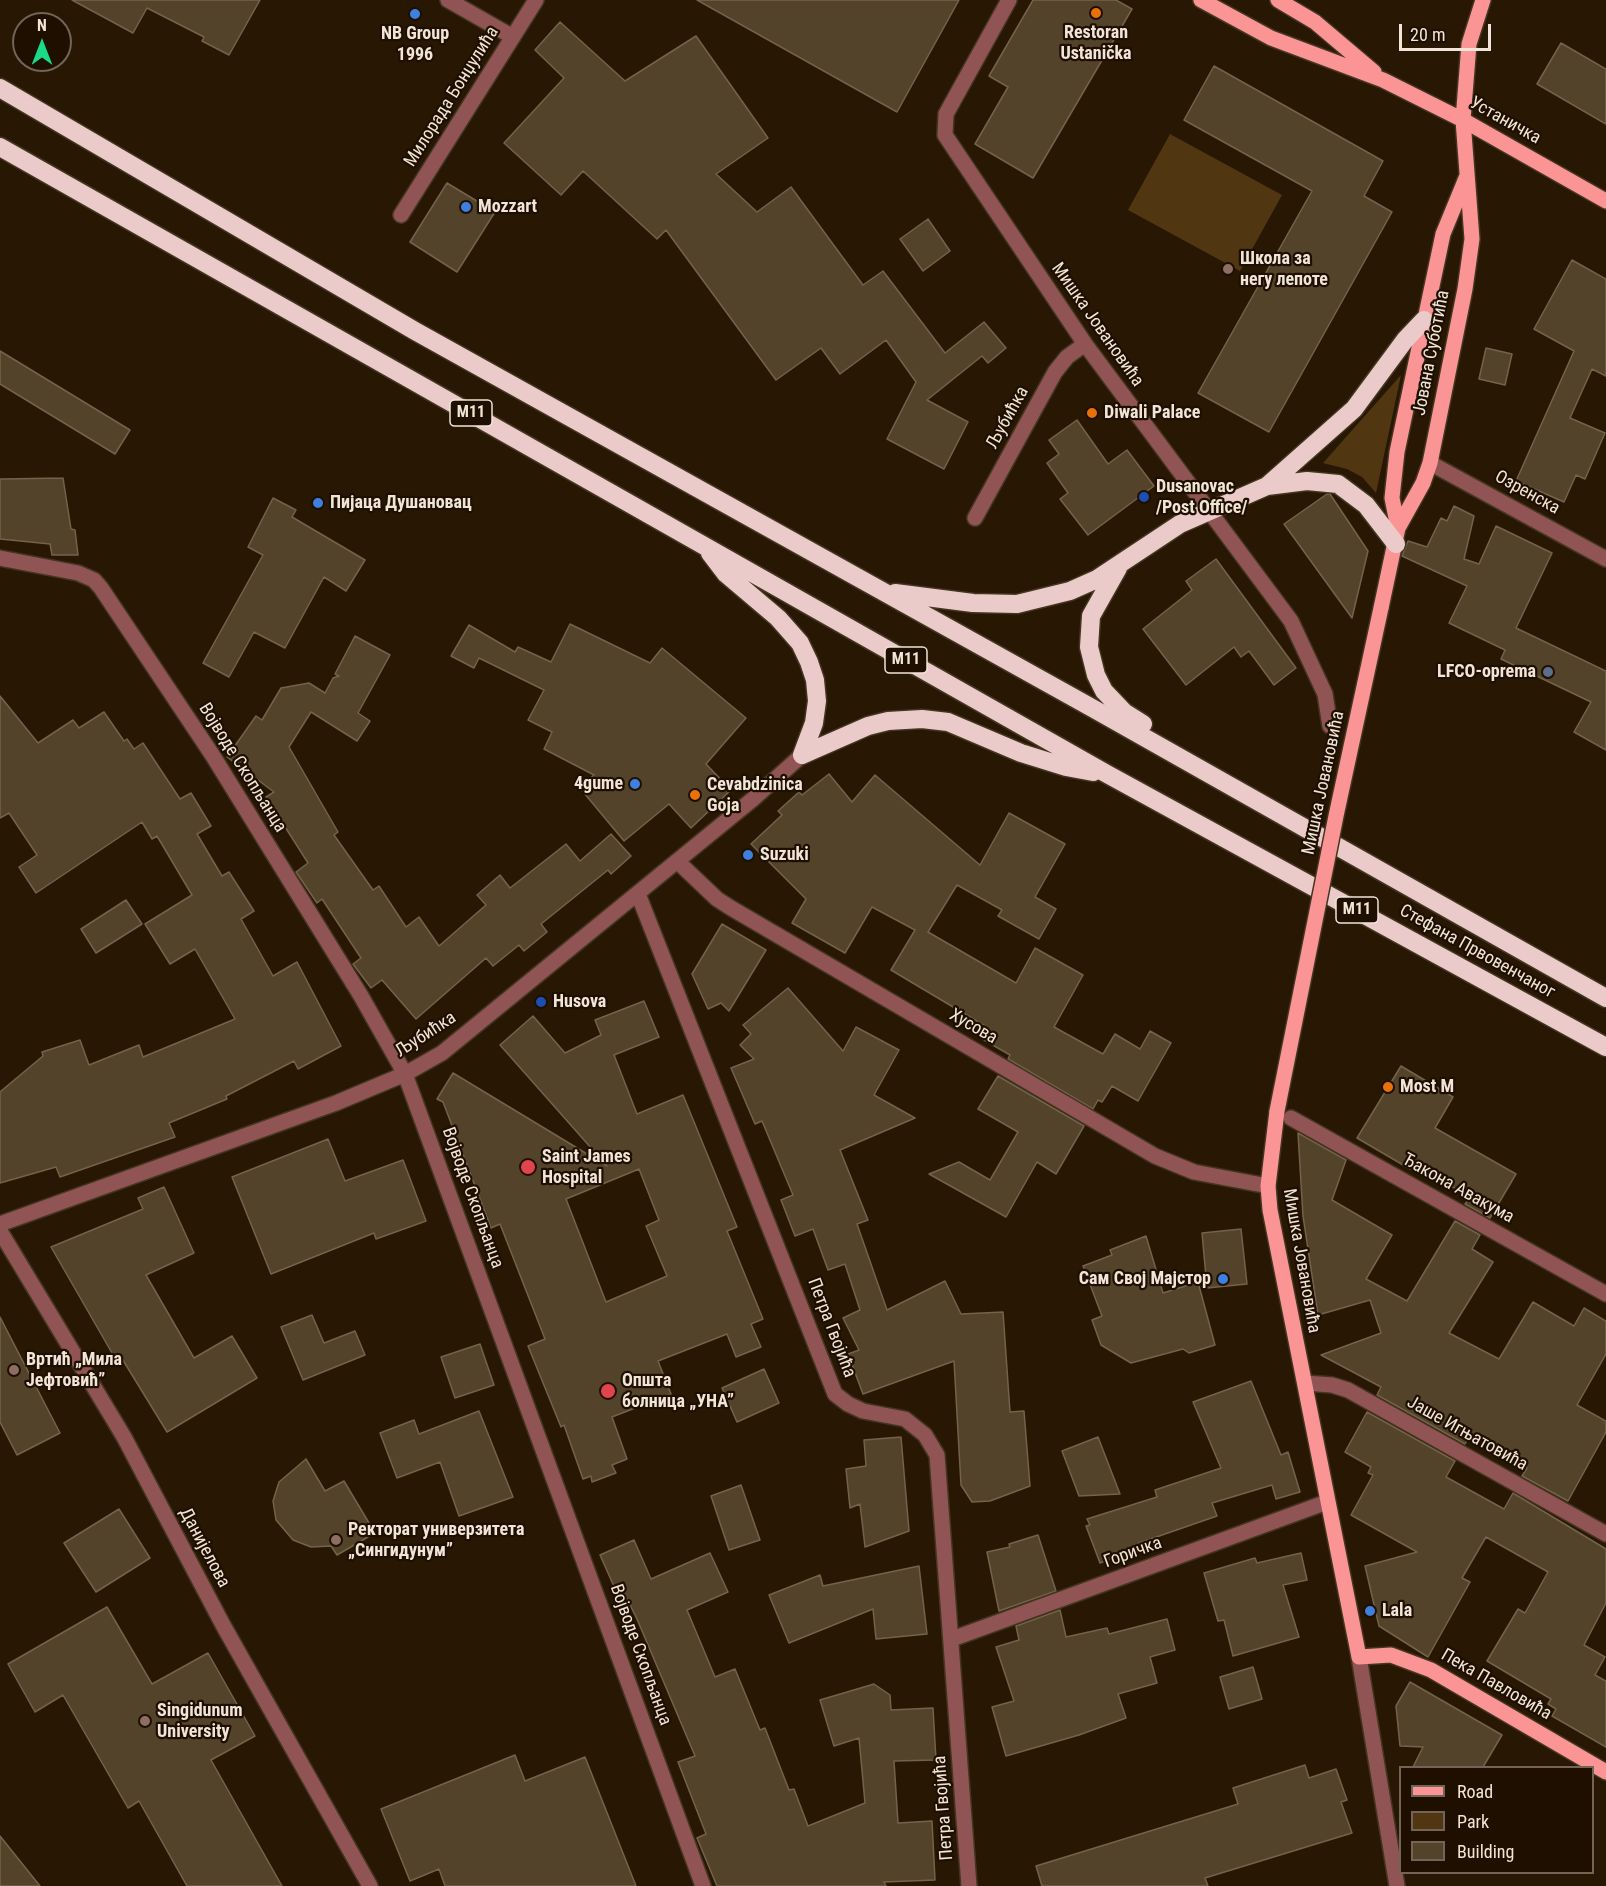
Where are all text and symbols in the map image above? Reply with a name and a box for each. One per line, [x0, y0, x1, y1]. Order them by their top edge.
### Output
marker: Restoran Ustanička [1089, 6, 1103, 20]
marker: NB Group 1996 [408, 7, 422, 21]
north arrow [12, 12, 72, 72]
scale bar [1402, 12, 1494, 50]
text: N [37, 16, 47, 35]
place label: Restoran Ustanička [1060, 22, 1132, 64]
place label: NB Group 1996 [381, 23, 449, 66]
street label: Милорада Бонџулића [400, 23, 504, 171]
text: 20 m [1410, 24, 1445, 45]
street label: Устаничка [1466, 93, 1544, 149]
place label: Mozzart [478, 196, 537, 218]
marker: Mozzart [459, 200, 473, 214]
place label: Школа за негу лепоте [1240, 248, 1328, 290]
street label: Мишка Јовановића [1046, 259, 1148, 391]
marker: Школа за негу лепоте [1221, 262, 1235, 276]
street label: Јована Суботића [1409, 289, 1455, 417]
street label: Љубићка [982, 383, 1034, 453]
road number: M11 [450, 400, 492, 426]
place label: Diwali Palace [1104, 402, 1200, 424]
marker: Diwali Palace [1085, 406, 1099, 420]
street label: Озренска [1491, 466, 1563, 520]
place label: Dusanovac /Post Office/ [1156, 476, 1247, 518]
marker: Dusanovac /Post Office/ [1137, 490, 1151, 504]
place label: Пијаца Душановац [330, 492, 472, 514]
marker: Пијаца Душановац [311, 496, 325, 510]
road number: M11 [885, 647, 927, 673]
place label: LFCO-oprema [1437, 661, 1536, 683]
marker: LFCO-oprema [1541, 665, 1555, 679]
street label: Војводе Скопљанца [194, 699, 290, 837]
street label: Мишка Јовановића [1298, 709, 1350, 857]
place label: 4gume [574, 773, 623, 795]
place label: Cevabdzinica Goja [707, 774, 803, 816]
marker: 4gume [628, 777, 642, 791]
marker: Cevabdzinica Goja [688, 788, 702, 802]
place label: Suzuki [760, 844, 809, 866]
marker: Suzuki [741, 848, 755, 862]
road number: M11 [1336, 897, 1378, 923]
street label: Стефана Првовенчаног [1396, 900, 1558, 1004]
place label: Husova [553, 991, 606, 1013]
marker: Husova [534, 995, 548, 1009]
street label: Хусова [945, 1005, 1001, 1049]
street label: Љубићка [392, 1007, 460, 1063]
place label: Most M [1400, 1076, 1454, 1098]
marker: Most M [1381, 1080, 1395, 1094]
street label: Војводе Скопљанца [436, 1125, 508, 1271]
place label: Saint James Hospital [542, 1146, 631, 1188]
street label: Ђакона Авакума [1398, 1149, 1518, 1229]
marker: Saint James Hospital [519, 1158, 537, 1176]
street label: Мишка Јовановића [1278, 1187, 1324, 1335]
place label: Сам Свој Мајстор [1079, 1268, 1211, 1290]
marker: Сам Свој Мајстор [1216, 1272, 1230, 1286]
street label: Петра Гвојића [802, 1275, 860, 1381]
place label: Вртић „Мила Јефтовић” [26, 1349, 122, 1392]
marker: Вртић „Мила Јефтовић” [7, 1363, 21, 1377]
place label: Општа болница „УНА” [622, 1370, 734, 1412]
marker: Општа болница „УНА” [599, 1382, 617, 1400]
street label: Јаше Игњатовића [1403, 1392, 1531, 1476]
street label: Данијелова [174, 1504, 234, 1592]
place label: Ректорат универзитета „Сингидунум” [348, 1519, 524, 1562]
marker: Ректорат универзитета „Сингидунум” [329, 1533, 343, 1547]
street label: Горичка [1101, 1533, 1165, 1573]
street label: Војводе Скопљанца [604, 1582, 676, 1728]
place label: Lala [1382, 1600, 1412, 1622]
marker: Lala [1363, 1604, 1377, 1618]
street label: Пека Павловића [1437, 1645, 1555, 1725]
place label: Singidunum University [157, 1700, 243, 1742]
marker: Singidunum University [138, 1714, 152, 1728]
street label: Петра Гвојића [930, 1755, 958, 1861]
legend [1399, 1766, 1594, 1874]
text: Road [1457, 1781, 1493, 1802]
text: Park [1457, 1811, 1489, 1832]
text: Building [1457, 1841, 1514, 1862]

